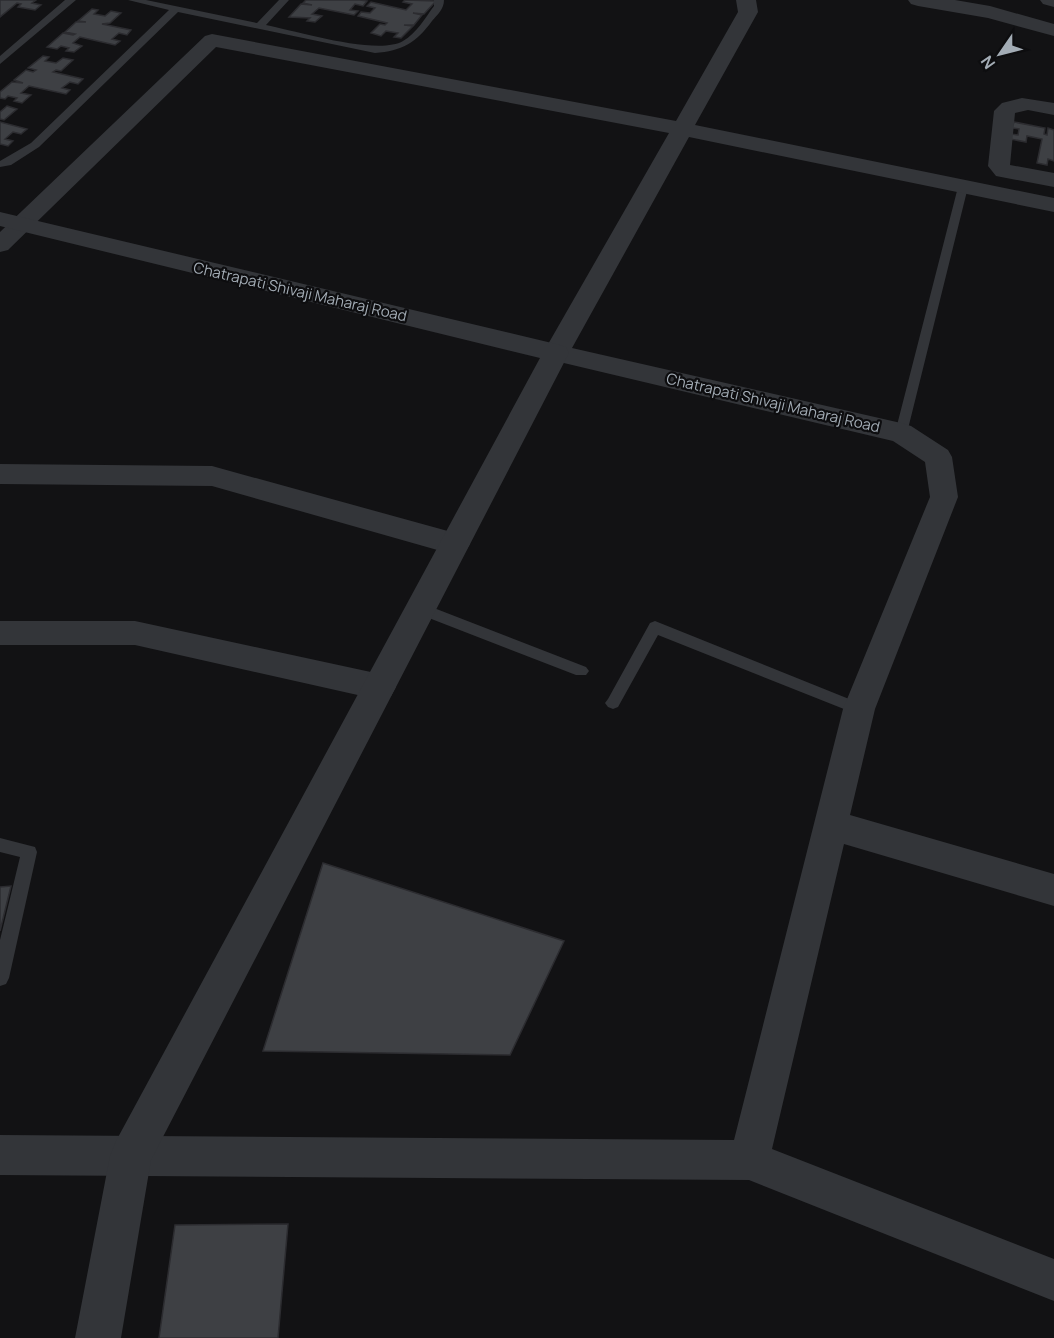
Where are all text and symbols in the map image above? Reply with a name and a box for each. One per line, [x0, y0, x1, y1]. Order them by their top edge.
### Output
north arrow [970, 24, 1030, 84]
text: N [975, 52, 1000, 74]
street label: Chatrapati Shivaji Maharaj Road [191, 257, 409, 326]
street label: Chatrapati Shivaji Maharaj Road [664, 368, 882, 437]

